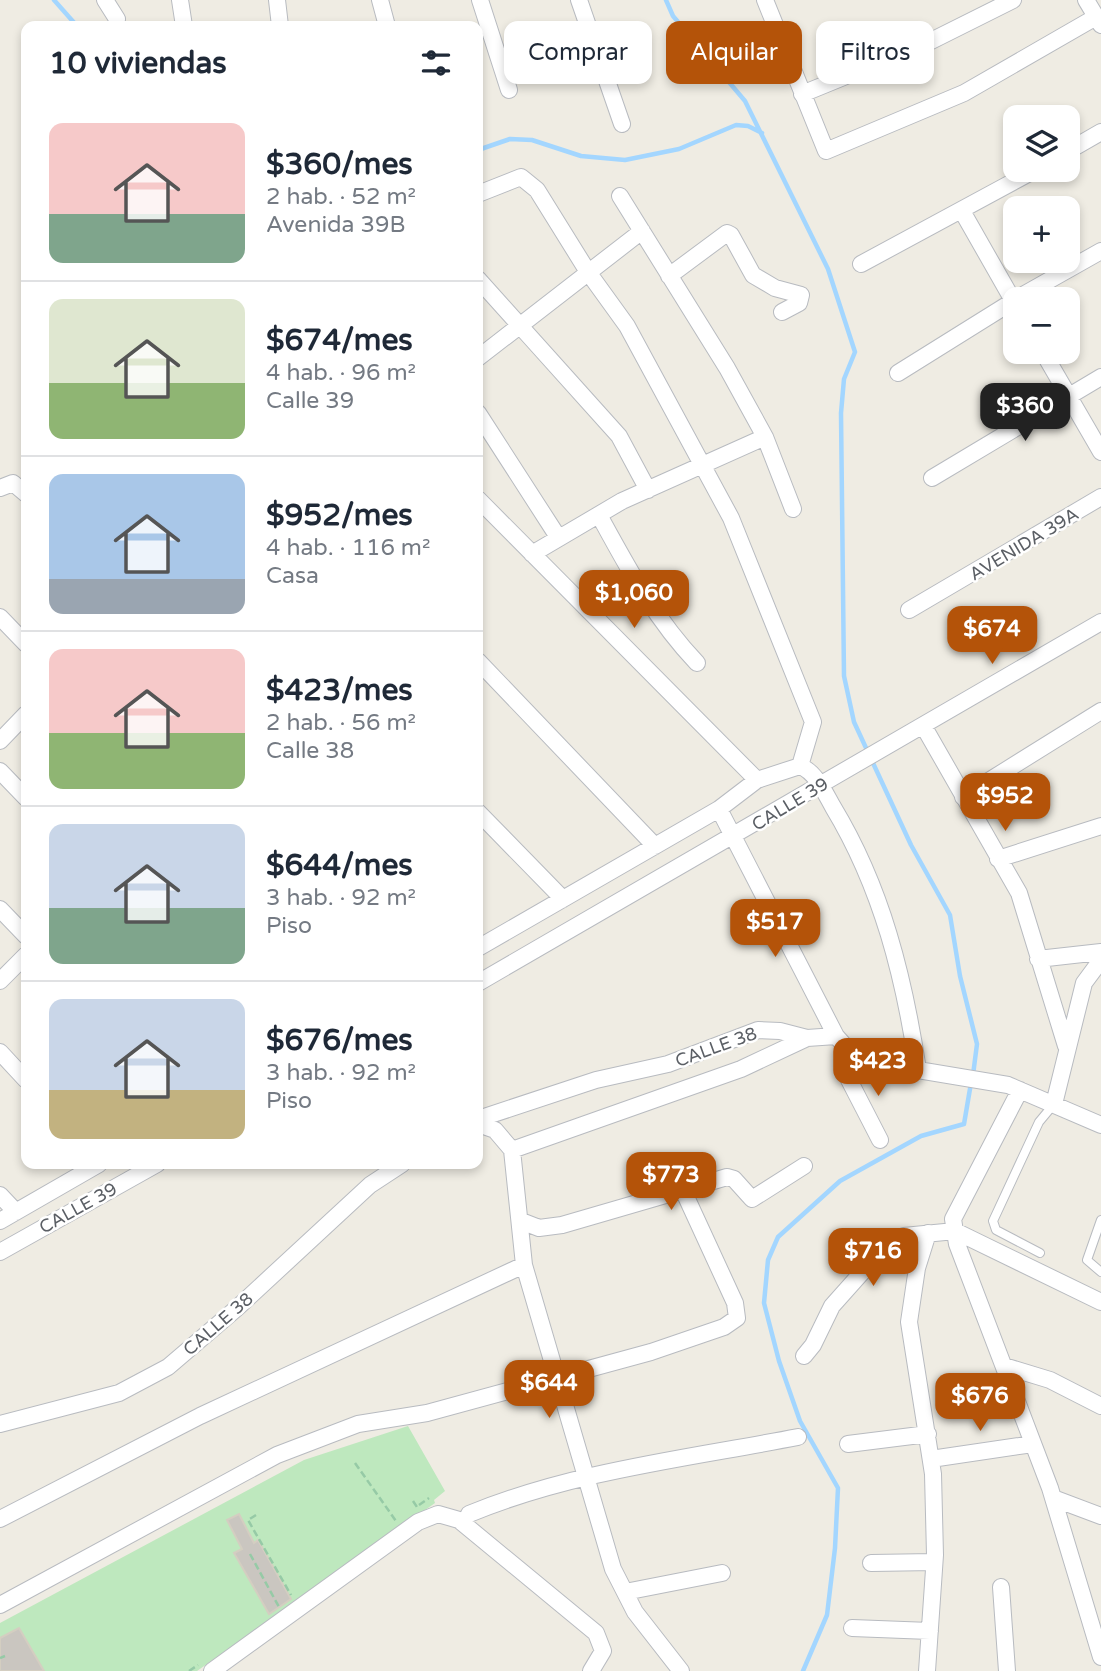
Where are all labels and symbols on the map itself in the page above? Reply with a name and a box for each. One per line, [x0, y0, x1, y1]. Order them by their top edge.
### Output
pin: $360 [984, 384, 1066, 443]
street label: AVENIDA 39A [965, 503, 1083, 585]
pin: $1,060 [577, 570, 691, 630]
pin: $674 [951, 606, 1033, 666]
street label: CALLE 39 [748, 773, 832, 835]
pin: $952 [964, 774, 1046, 833]
pin: $517 [734, 900, 816, 959]
street label: CALLE 38 [672, 1022, 760, 1072]
pin: $423 [837, 1038, 919, 1098]
pin: $773 [630, 1152, 712, 1212]
street label: CALLE 39 [35, 1178, 121, 1238]
pin: $716 [832, 1228, 914, 1288]
street label: CALLE 38 [179, 1288, 257, 1360]
pin: $644 [508, 1360, 590, 1420]
pin: $676 [939, 1374, 1021, 1433]

